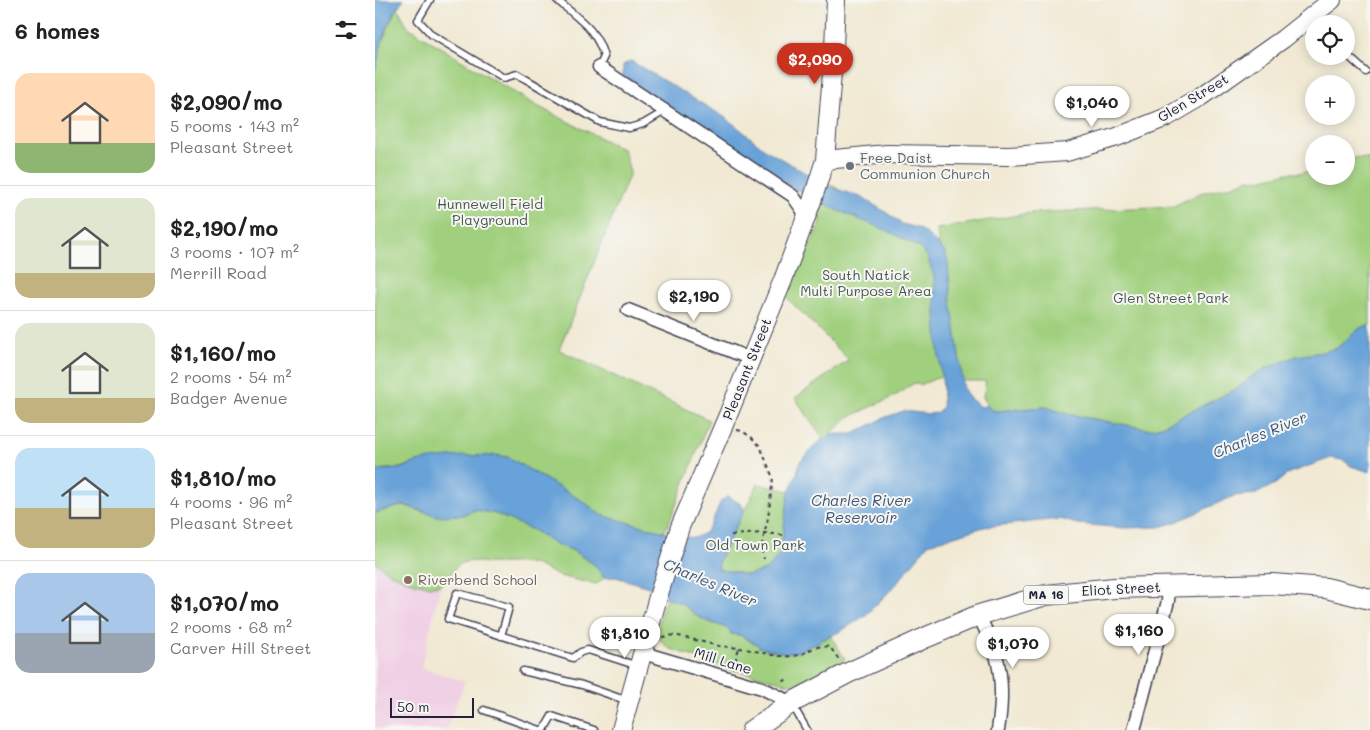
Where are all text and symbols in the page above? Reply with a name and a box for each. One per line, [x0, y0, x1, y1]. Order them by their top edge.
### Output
map controls [1305, 15, 1355, 185]
button: locate [1305, 15, 1355, 65]
icon: filters [332, 16, 360, 44]
text: 6 homes [15, 17, 100, 44]
pin: $2,090 [774, 42, 856, 85]
text: $2,090 [788, 48, 842, 69]
street label: Glen Street [1154, 69, 1232, 126]
button: + [1305, 75, 1355, 125]
pin: $1,040 [1051, 86, 1133, 128]
text: $2,090/mo [170, 88, 282, 115]
text: $1,040 [1066, 91, 1118, 112]
icon: home [55, 93, 115, 153]
text: 5 rooms · 143 m² [170, 115, 299, 136]
button: − [1305, 135, 1355, 185]
text: Pleasant Street [170, 136, 293, 157]
place label: Free Daist Communion Church [860, 148, 990, 183]
marker: Free Daist Communion Church [844, 160, 856, 172]
park label: Hunnewell Field Playground [437, 194, 543, 229]
text: $2,190/mo [170, 214, 278, 241]
icon: home [55, 218, 115, 278]
text: 3 rooms · 107 m² [170, 241, 299, 262]
text: Merrill Road [170, 262, 267, 283]
park label: South Natick Multi Purpose Area [800, 265, 932, 300]
pin: $2,190 [653, 280, 735, 322]
text: $2,190 [669, 285, 719, 306]
park label: Glen Street Park [1113, 288, 1229, 307]
street label: Pleasant Street [718, 315, 776, 422]
text: $1,160/mo [170, 339, 276, 366]
icon: home [55, 343, 115, 403]
text: 2 rooms · 54 m² [170, 366, 291, 387]
text: Badger Avenue [170, 387, 288, 408]
water label: Charles River [1209, 406, 1310, 462]
text: $1,810/mo [170, 464, 276, 491]
icon: home [55, 468, 115, 528]
water label: Charles River Reservoir [811, 490, 912, 527]
text: 4 rooms · 96 m² [170, 491, 292, 512]
text: Pleasant Street [170, 512, 293, 533]
park label: Old Town Park [706, 535, 804, 554]
water label: Charles River [660, 553, 761, 611]
place label: Riverbend School [418, 570, 537, 589]
marker: Riverbend School [402, 574, 414, 586]
street label: Eliot Street [1081, 577, 1161, 600]
road number: MA 16 [1023, 586, 1069, 604]
text: $1,070/mo [170, 589, 279, 616]
icon: home [55, 593, 115, 653]
pin: $1,160 [1098, 614, 1180, 656]
text: 2 rooms · 68 m² [170, 616, 292, 637]
pin: $1,810 [584, 616, 666, 659]
text: $1,160 [1115, 619, 1163, 640]
text: $1,810 [600, 622, 650, 643]
pin: $1,070 [972, 626, 1054, 669]
text: $1,070 [987, 632, 1039, 653]
text: Carver Hill Street [170, 637, 311, 658]
street label: Mill Lane [692, 643, 754, 678]
scale bar [390, 695, 474, 718]
text: 50 m [397, 697, 429, 716]

